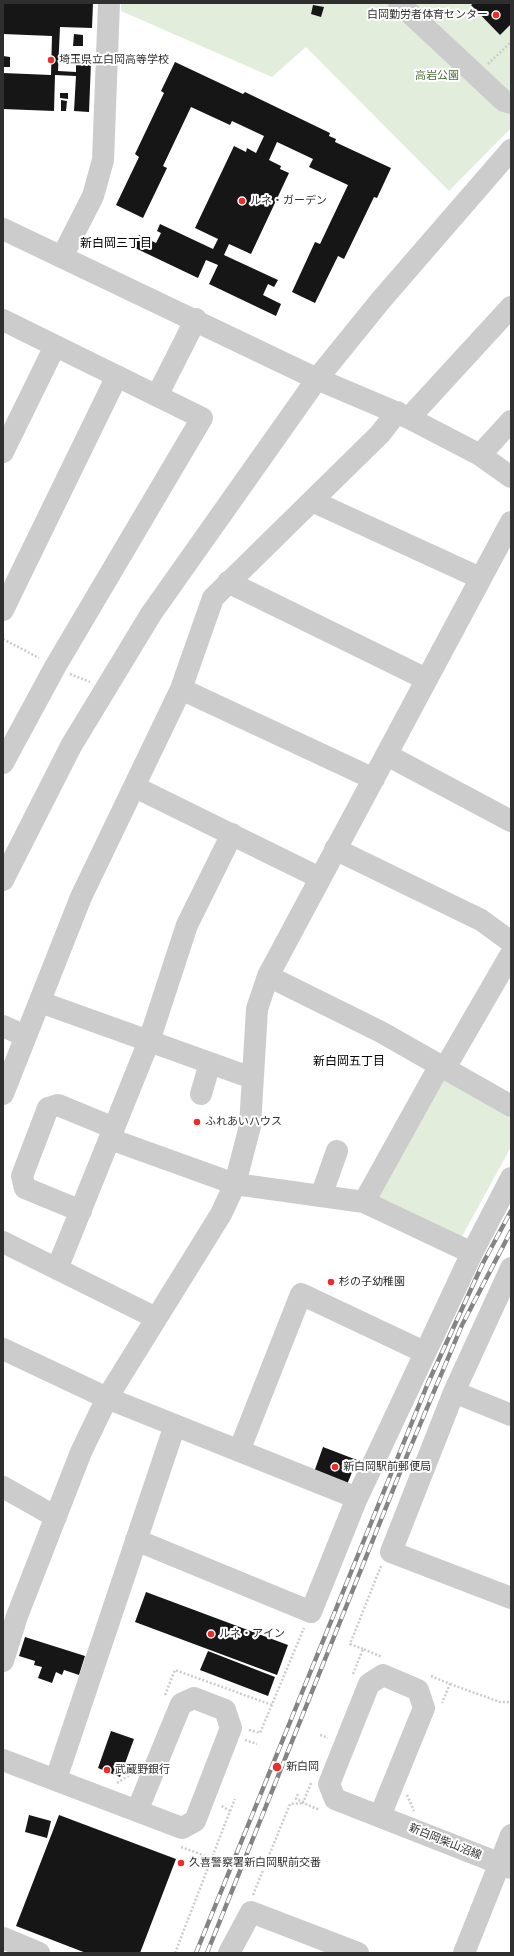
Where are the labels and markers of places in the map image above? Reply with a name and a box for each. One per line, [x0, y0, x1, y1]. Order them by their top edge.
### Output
place label: 白岡勤労者体育センター [367, 8, 488, 22]
marker: 白岡勤労者体育センター [491, 10, 501, 20]
place label: 埼玉県立白岡高等学校 [59, 53, 169, 67]
marker: 埼玉県立白岡高等学校 [46, 55, 56, 65]
place label: ルネ・ガーデン [250, 194, 327, 208]
marker: ルネ・ガーデン [237, 196, 247, 206]
place label: ふれあいハウス [205, 1115, 282, 1129]
marker: ふれあいハウス [192, 1117, 202, 1127]
place label: 杉の子幼稚園 [339, 1275, 405, 1289]
marker: 杉の子幼稚園 [326, 1277, 336, 1287]
place label: 新白岡駅前郵便局 [343, 1460, 431, 1474]
marker: 新白岡駅前郵便局 [330, 1462, 340, 1472]
place label: ルネ・アイン [219, 1627, 285, 1641]
marker: ルネ・アイン [206, 1629, 216, 1639]
place label: 新白岡 [286, 1760, 319, 1774]
marker: 新白岡 [271, 1761, 283, 1773]
place label: 武蔵野銀行 [115, 1763, 170, 1777]
marker: 武蔵野銀行 [102, 1765, 112, 1775]
place label: 久喜警察署新白岡駅前交番 [189, 1856, 321, 1870]
marker: 久喜警察署新白岡駅前交番 [176, 1858, 186, 1868]

